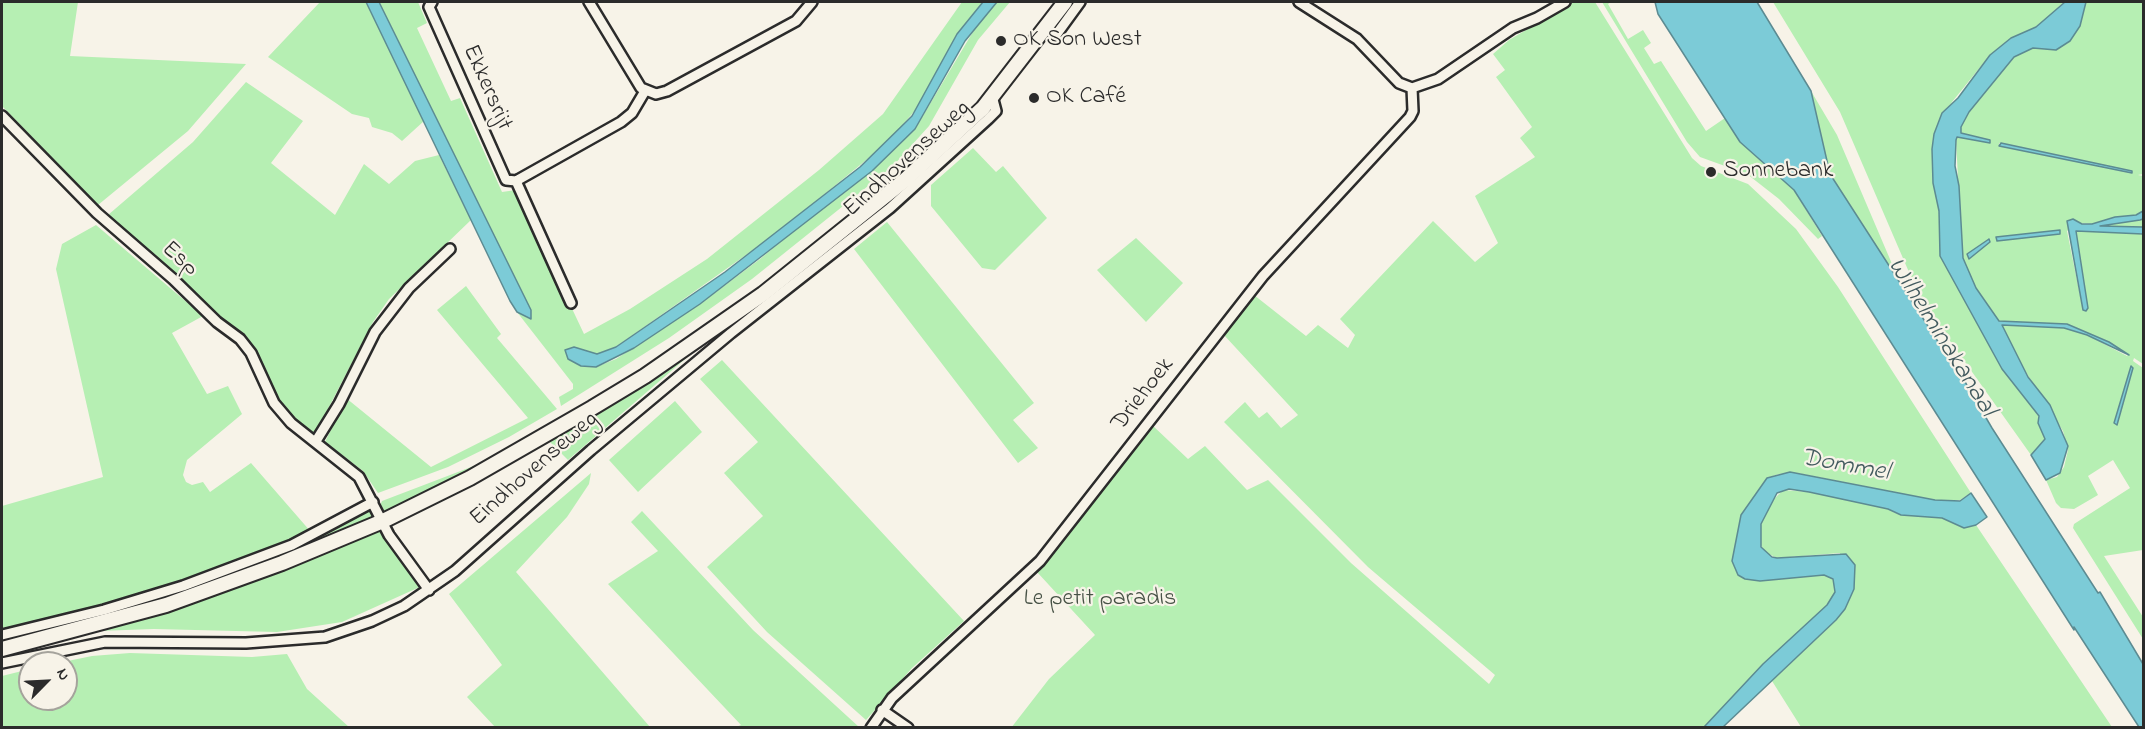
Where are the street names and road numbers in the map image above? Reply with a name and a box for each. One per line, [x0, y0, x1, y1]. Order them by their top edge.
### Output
street label: Ekkersrijt [454, 41, 518, 135]
street label: Eindhovenseweg [839, 95, 977, 225]
street label: Esp [155, 236, 203, 284]
street label: Driehoek [1106, 353, 1182, 437]
street label: Eindhovenseweg [465, 406, 605, 534]

